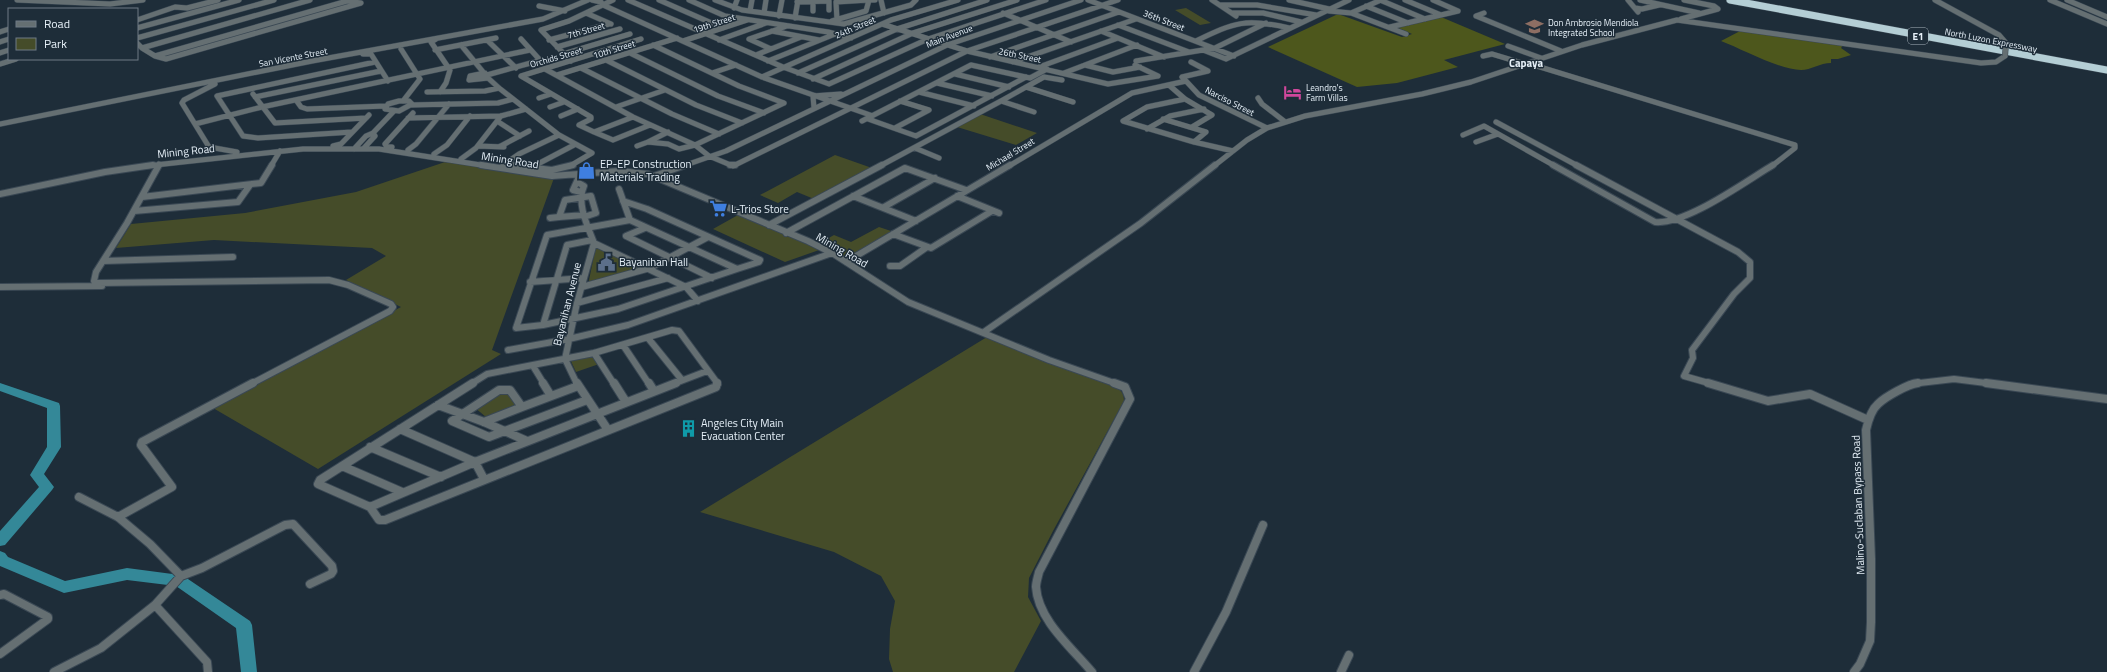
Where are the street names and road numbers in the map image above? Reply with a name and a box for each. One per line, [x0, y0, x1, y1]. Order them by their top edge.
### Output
street label: 36th Street [1141, 6, 1187, 34]
street label: 19th Street [691, 10, 737, 36]
street label: 24th Street [833, 12, 878, 41]
street label: 7th Street [566, 18, 607, 42]
street label: Main Avenue [924, 21, 975, 51]
street label: North Luzon Expressway [1944, 25, 2039, 55]
road number: E1 [1908, 28, 1928, 44]
street label: 10th Street [591, 36, 637, 62]
street label: Orchids Street [528, 43, 584, 71]
street label: San Vicente Street [258, 44, 329, 70]
street label: 26th Street [997, 44, 1043, 66]
street label: Narciso Street [1203, 83, 1258, 119]
street label: Michael Street [983, 134, 1037, 174]
street label: Mining Road [156, 140, 216, 162]
street label: Mining Road [480, 148, 540, 172]
street label: Mining Road [813, 229, 871, 271]
street label: Bayanihan Avenue [549, 260, 585, 347]
street label: Malino-Suclaban Bypass Road [1848, 435, 1868, 575]

